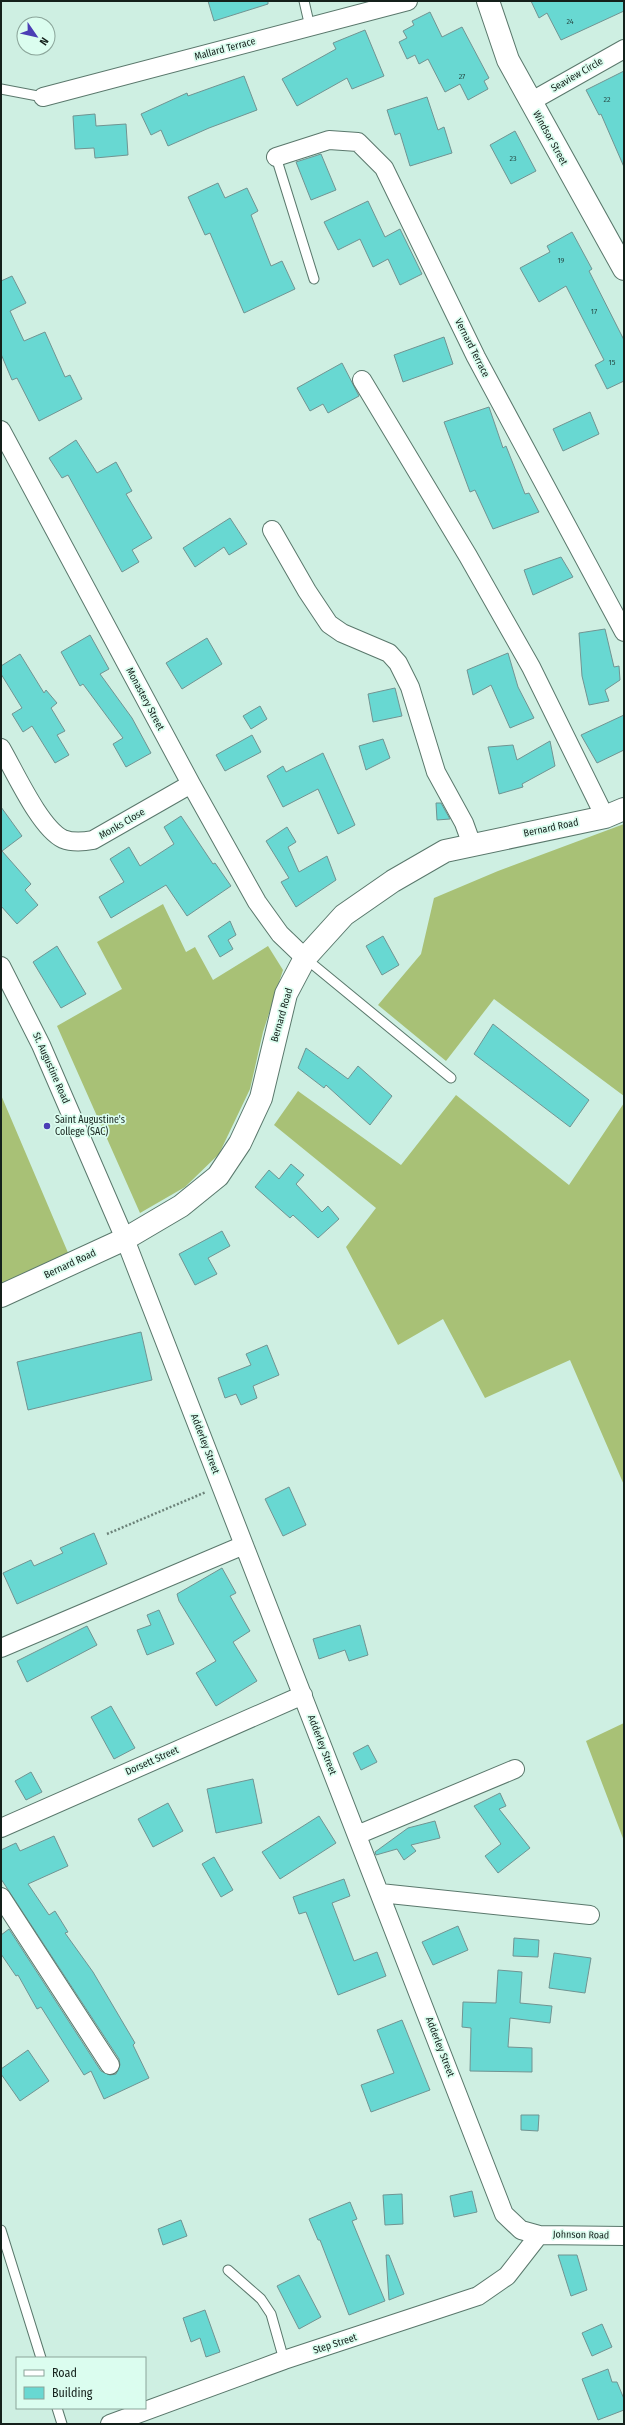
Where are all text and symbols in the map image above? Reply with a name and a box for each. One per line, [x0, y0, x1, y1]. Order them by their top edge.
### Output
north arrow [16, 16, 56, 56]
house number: 24 [566, 17, 574, 26]
text: N [37, 35, 51, 48]
street label: Mallard Terrace [193, 35, 257, 63]
street label: Seaview Circle [549, 55, 605, 95]
house number: 27 [459, 72, 466, 81]
house number: 22 [603, 95, 611, 104]
street label: Windsor Street [530, 109, 570, 168]
house number: 23 [509, 154, 517, 163]
house number: 19 [557, 256, 565, 265]
house number: 17 [591, 307, 598, 316]
street label: Vernard Terrace [452, 317, 492, 379]
house number: 15 [609, 358, 616, 367]
street label: Monastery Street [123, 665, 167, 733]
street label: Monks Close [97, 806, 147, 842]
street label: Bernard Road [522, 816, 580, 840]
street label: Bernard Road [269, 987, 295, 1043]
street label: St. Augustine Road [30, 1031, 72, 1105]
place label: Saint Augustine's College (SAC) [55, 1114, 125, 1138]
marker: Saint Augustine's College (SAC) [42, 1121, 52, 1131]
street label: Bernard Road [42, 1247, 98, 1281]
street label: Adderley Street [188, 1412, 222, 1476]
street label: Adderley Street [305, 1713, 339, 1777]
street label: Dorsett Street [123, 1744, 181, 1778]
street label: Adderley Street [423, 2015, 457, 2079]
street label: Johnson Road [553, 2229, 609, 2241]
street label: Step Street [312, 2331, 359, 2357]
legend [16, 2357, 146, 2409]
text: Road [52, 2366, 77, 2380]
text: Building [52, 2386, 93, 2400]

